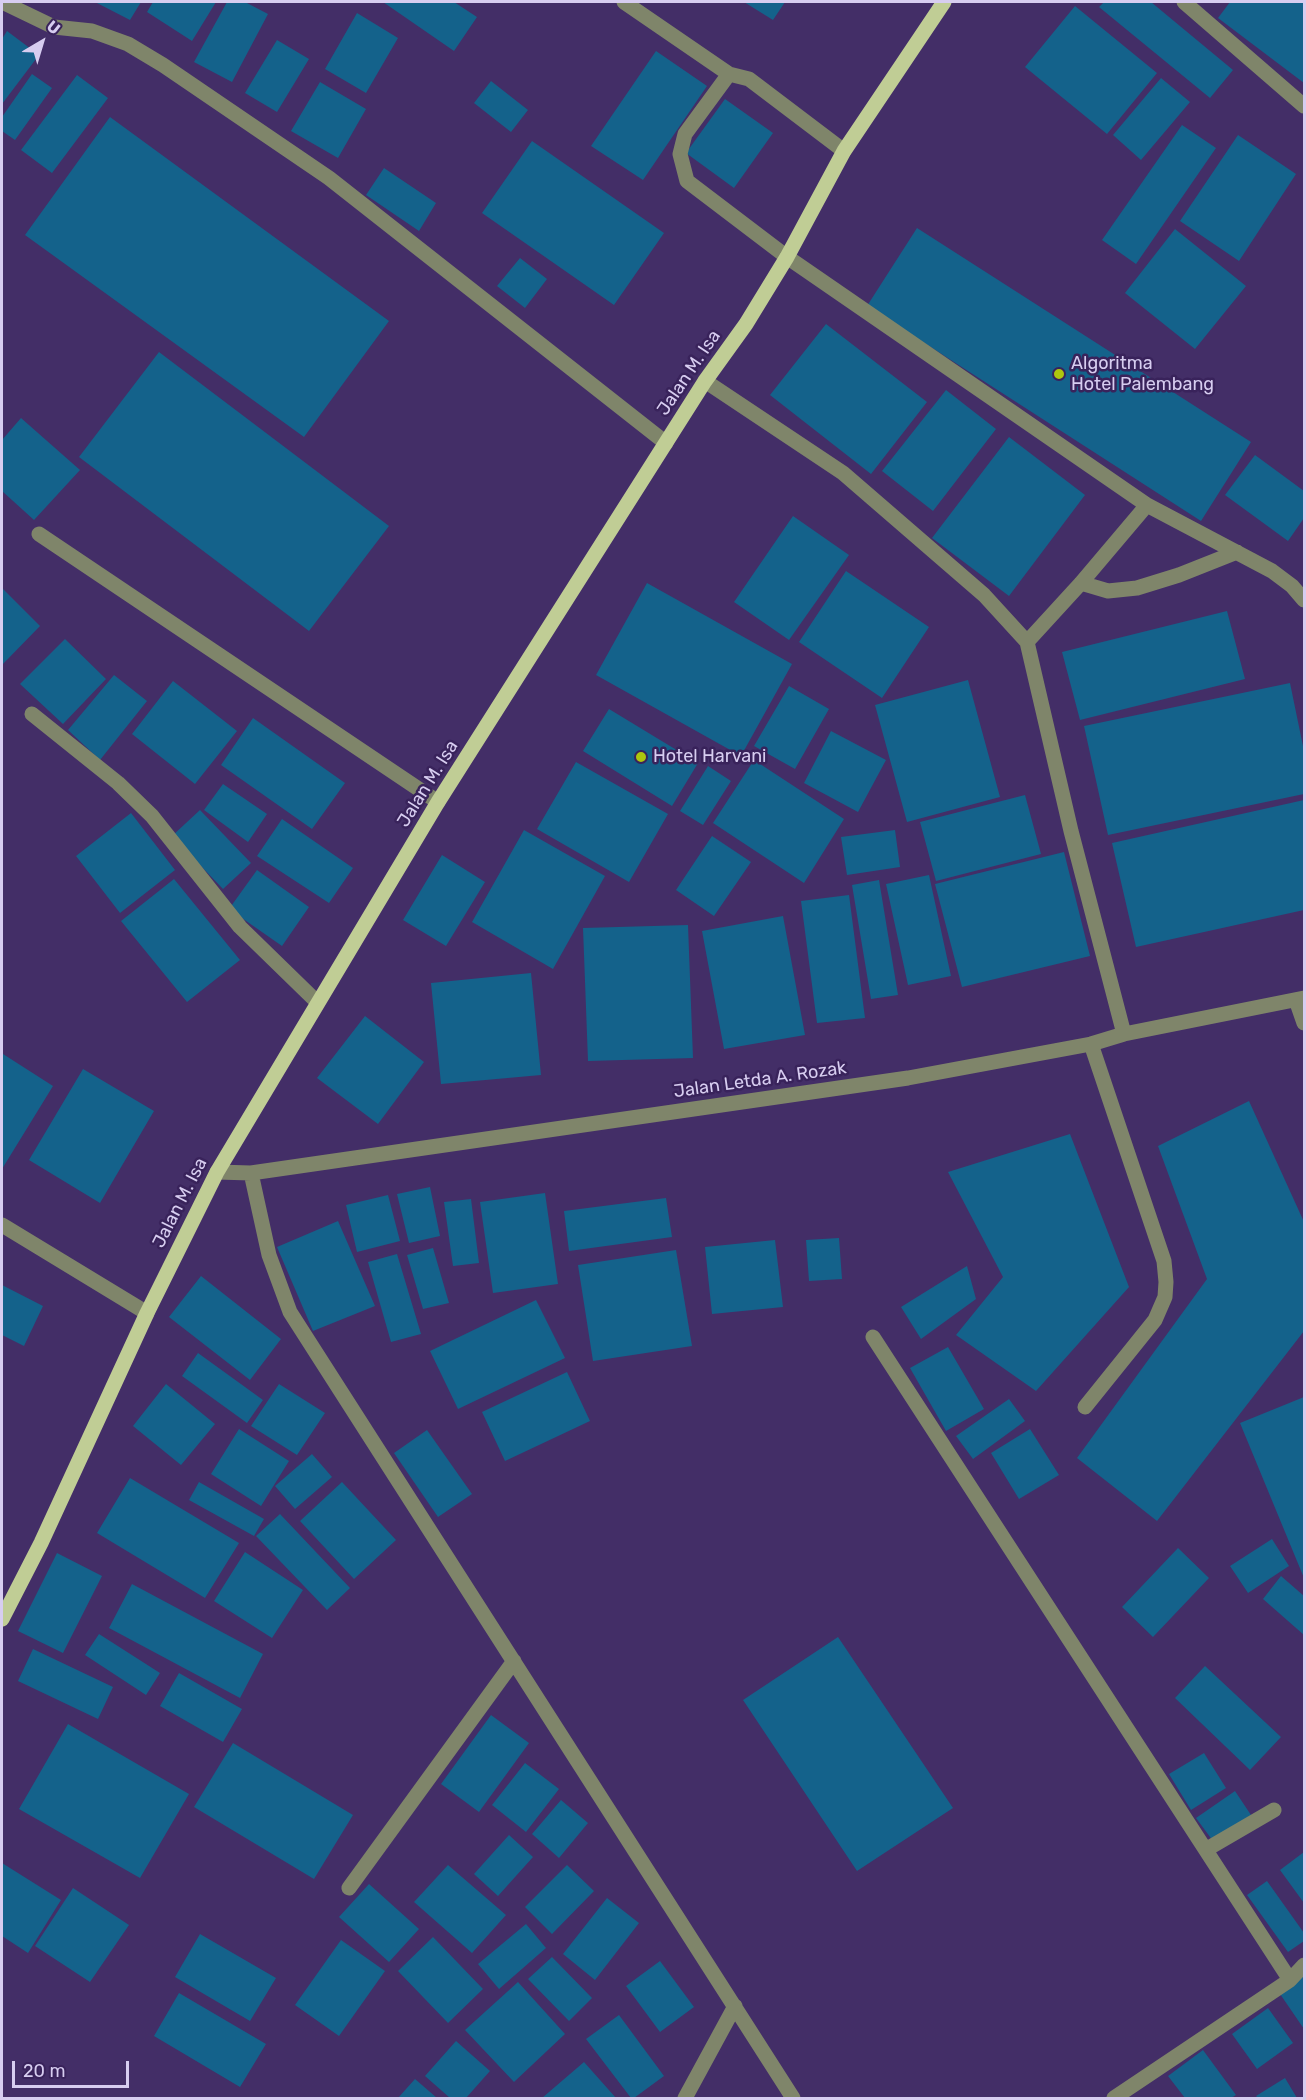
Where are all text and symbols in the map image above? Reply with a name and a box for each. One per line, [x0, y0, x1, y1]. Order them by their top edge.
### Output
north arrow [12, 12, 72, 72]
text: U [43, 16, 64, 38]
street label: Jalan M. Isa [653, 326, 725, 420]
place label: Algoritma Hotel Palembang [1071, 353, 1214, 395]
marker: Algoritma Hotel Palembang [1052, 367, 1066, 381]
street label: Jalan M. Isa [393, 737, 463, 831]
place label: Hotel Harvani [653, 746, 766, 768]
marker: Hotel Harvani [634, 750, 648, 764]
street label: Jalan Letda A. Rozak [672, 1057, 848, 1103]
street label: Jalan M. Isa [148, 1154, 212, 1252]
scale bar [15, 2049, 132, 2087]
text: 20 m [23, 2060, 65, 2082]

